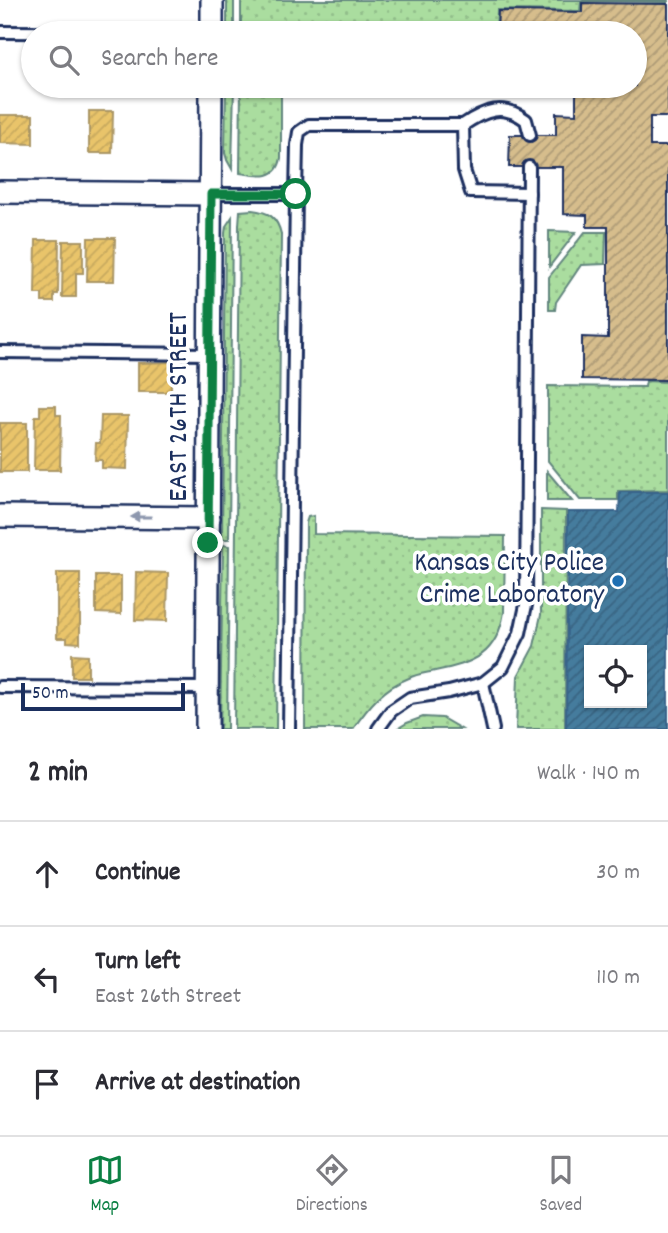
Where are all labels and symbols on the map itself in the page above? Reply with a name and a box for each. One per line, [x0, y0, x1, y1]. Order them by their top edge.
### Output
route start [280, 178, 311, 209]
street label: EAST 26TH STREET [161, 312, 201, 502]
one-way arrow [129, 511, 151, 523]
route end [192, 527, 223, 558]
place label: Kansas City Police Crime Laboratory [414, 545, 605, 617]
marker: Kansas City Police Crime Laboratory [610, 573, 626, 589]
scale bar [21, 680, 186, 712]

